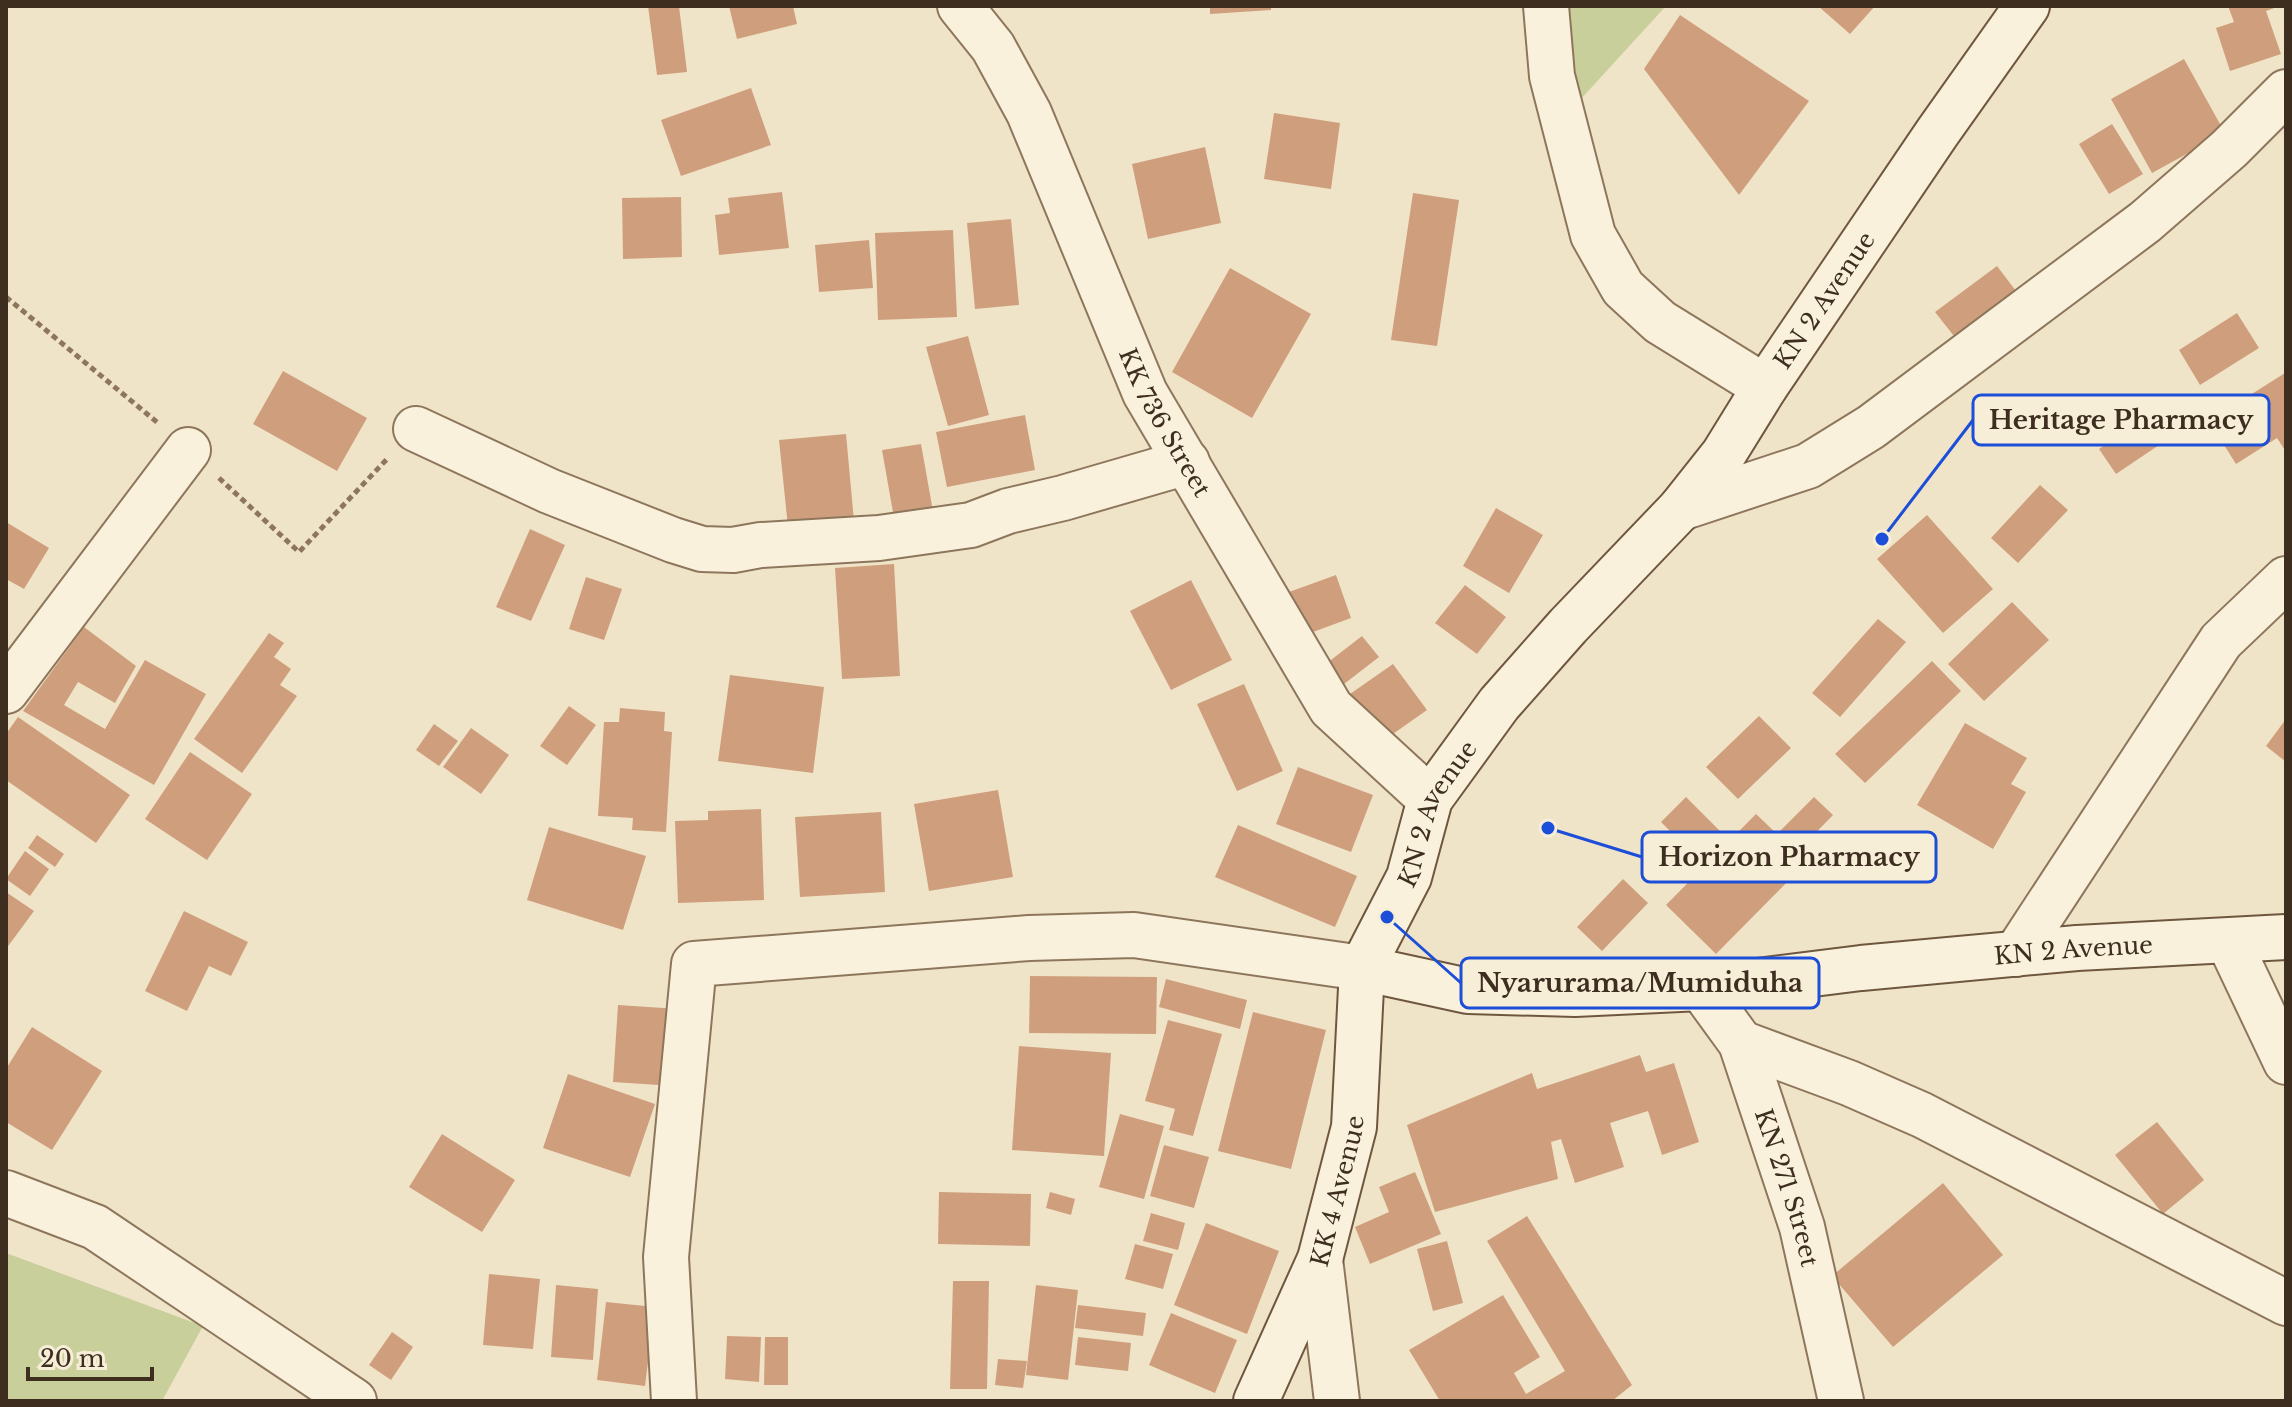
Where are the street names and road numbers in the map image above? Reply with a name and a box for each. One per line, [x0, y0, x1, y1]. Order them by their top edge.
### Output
street label: KN 2 Avenue [1767, 226, 1881, 374]
street label: KK 736 Street [1113, 344, 1217, 502]
street label: KN 2 Avenue [1392, 734, 1482, 892]
street label: KN 2 Avenue [1992, 930, 2154, 970]
street label: KN 271 Street [1749, 1105, 1825, 1269]
street label: KK 4 Avenue [1304, 1115, 1369, 1270]

